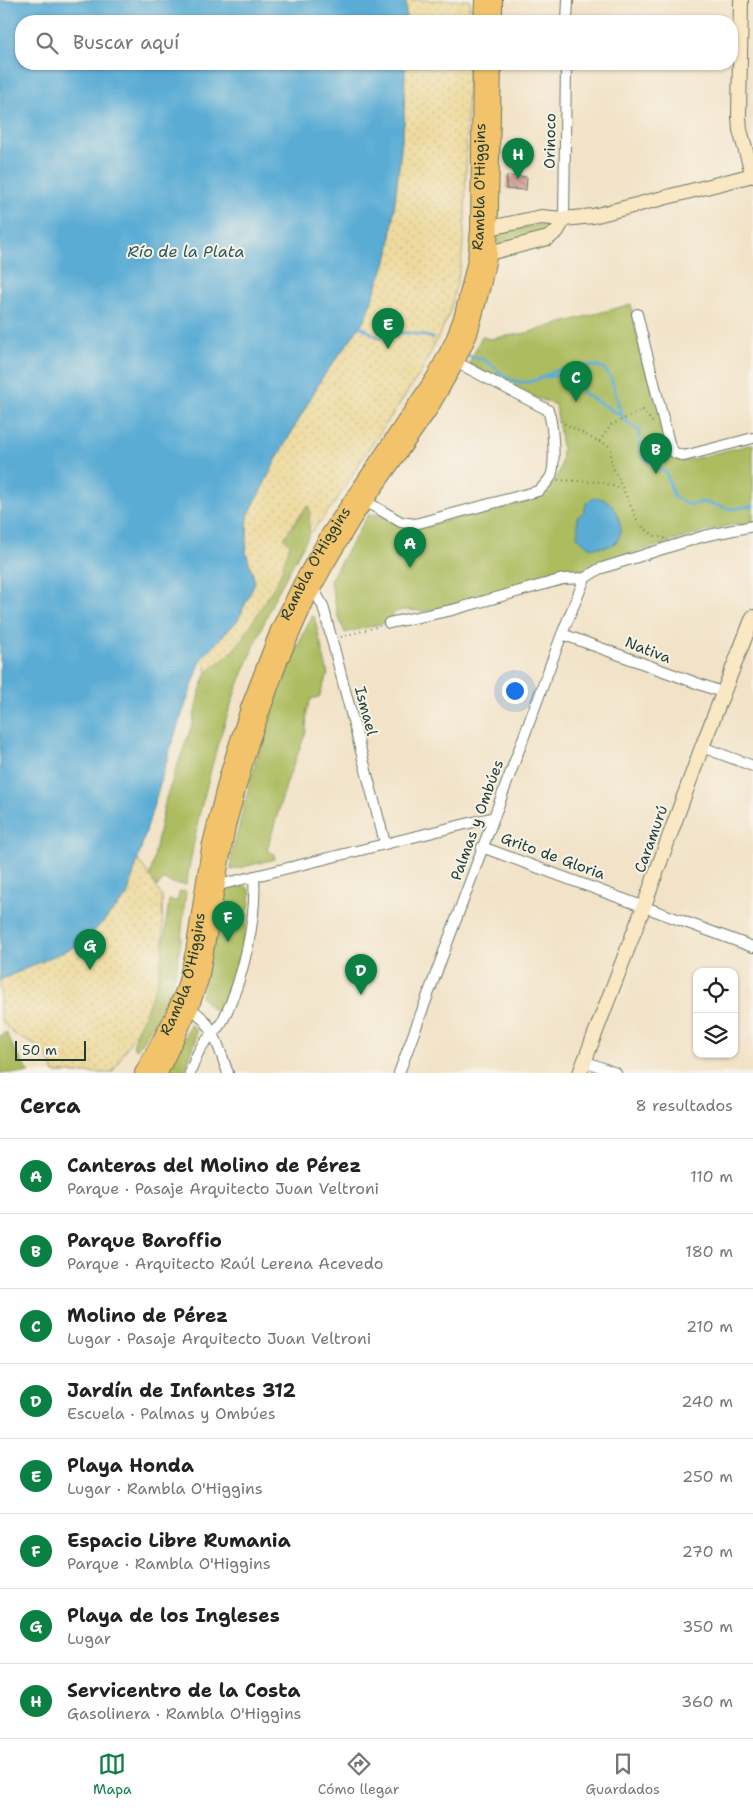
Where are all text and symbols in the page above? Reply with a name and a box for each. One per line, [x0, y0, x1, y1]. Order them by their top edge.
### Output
search box [15, 15, 738, 70]
icon: search [33, 29, 61, 57]
text: Buscar aquí [73, 30, 179, 55]
street label: Orinoco [540, 113, 560, 169]
street label: Rambla O'Higgins [467, 123, 490, 251]
pin: H [502, 138, 534, 179]
water label: Río de la Plata [127, 241, 245, 262]
pin: E [372, 308, 404, 349]
pin: C [560, 361, 592, 402]
pin: B [640, 433, 672, 474]
street label: Rambla O'Higgins [275, 503, 355, 624]
pin: A [394, 527, 426, 568]
street label: Nativa [622, 632, 675, 668]
your location [502, 678, 528, 704]
street label: Ismael [350, 684, 382, 738]
street label: Palmas y Ombúes [446, 757, 508, 883]
street label: Caramurú [630, 803, 672, 875]
street label: Grito de Gloria [498, 828, 609, 884]
pin: F [212, 901, 244, 942]
street label: Rambla O'Higgins [155, 911, 210, 1039]
pin: G [74, 929, 106, 970]
pin: D [345, 954, 377, 995]
map controls [693, 968, 738, 1058]
button: locate [693, 968, 738, 1013]
button: layers [693, 1013, 738, 1058]
scale bar [15, 1038, 86, 1061]
text: 50 m [22, 1041, 57, 1059]
text: Cerca [20, 1092, 81, 1120]
text: 8 resultados [635, 1095, 733, 1116]
text: Canteras del Molino de Pérez [67, 1153, 361, 1178]
text: A [30, 1166, 42, 1187]
text: 110 m [690, 1166, 733, 1187]
text: Parque · Pasaje Arquitecto Juan Veltroni [67, 1178, 379, 1199]
text: Parque Baroffio [67, 1228, 222, 1253]
text: B [31, 1241, 41, 1262]
text: 180 m [685, 1241, 733, 1262]
text: Parque · Arquitecto Raúl Lerena Acevedo [67, 1253, 383, 1274]
text: Molino de Pérez [67, 1303, 228, 1328]
text: C [31, 1316, 41, 1337]
text: 210 m [686, 1316, 733, 1337]
text: Lugar · Pasaje Arquitecto Juan Veltroni [67, 1328, 371, 1349]
text: Jardín de Infantes 312 [67, 1378, 296, 1403]
text: D [30, 1391, 42, 1412]
text: 240 m [681, 1391, 733, 1412]
text: Escuela · Palmas y Ombúes [67, 1403, 276, 1424]
text: Playa Honda [67, 1453, 194, 1478]
text: E [31, 1466, 41, 1487]
text: 250 m [682, 1466, 733, 1487]
text: Lugar · Rambla O'Higgins [67, 1478, 263, 1499]
text: Espacio Libre Rumania [67, 1528, 291, 1553]
text: F [31, 1541, 41, 1562]
text: 270 m [682, 1541, 733, 1562]
text: Parque · Rambla O'Higgins [67, 1553, 271, 1574]
text: Playa de los Ingleses [67, 1603, 280, 1628]
text: G [30, 1616, 42, 1637]
text: 350 m [682, 1616, 733, 1637]
text: Lugar [67, 1628, 111, 1649]
text: Servicentro de la Costa [67, 1678, 300, 1703]
text: H [30, 1691, 42, 1712]
text: 360 m [681, 1691, 733, 1712]
text: Gasolinera · Rambla O'Higgins [67, 1703, 302, 1724]
tab: Mapa [93, 1750, 132, 1798]
tab: Cómo llegar [318, 1750, 399, 1798]
tab: Guardados [585, 1750, 660, 1798]

